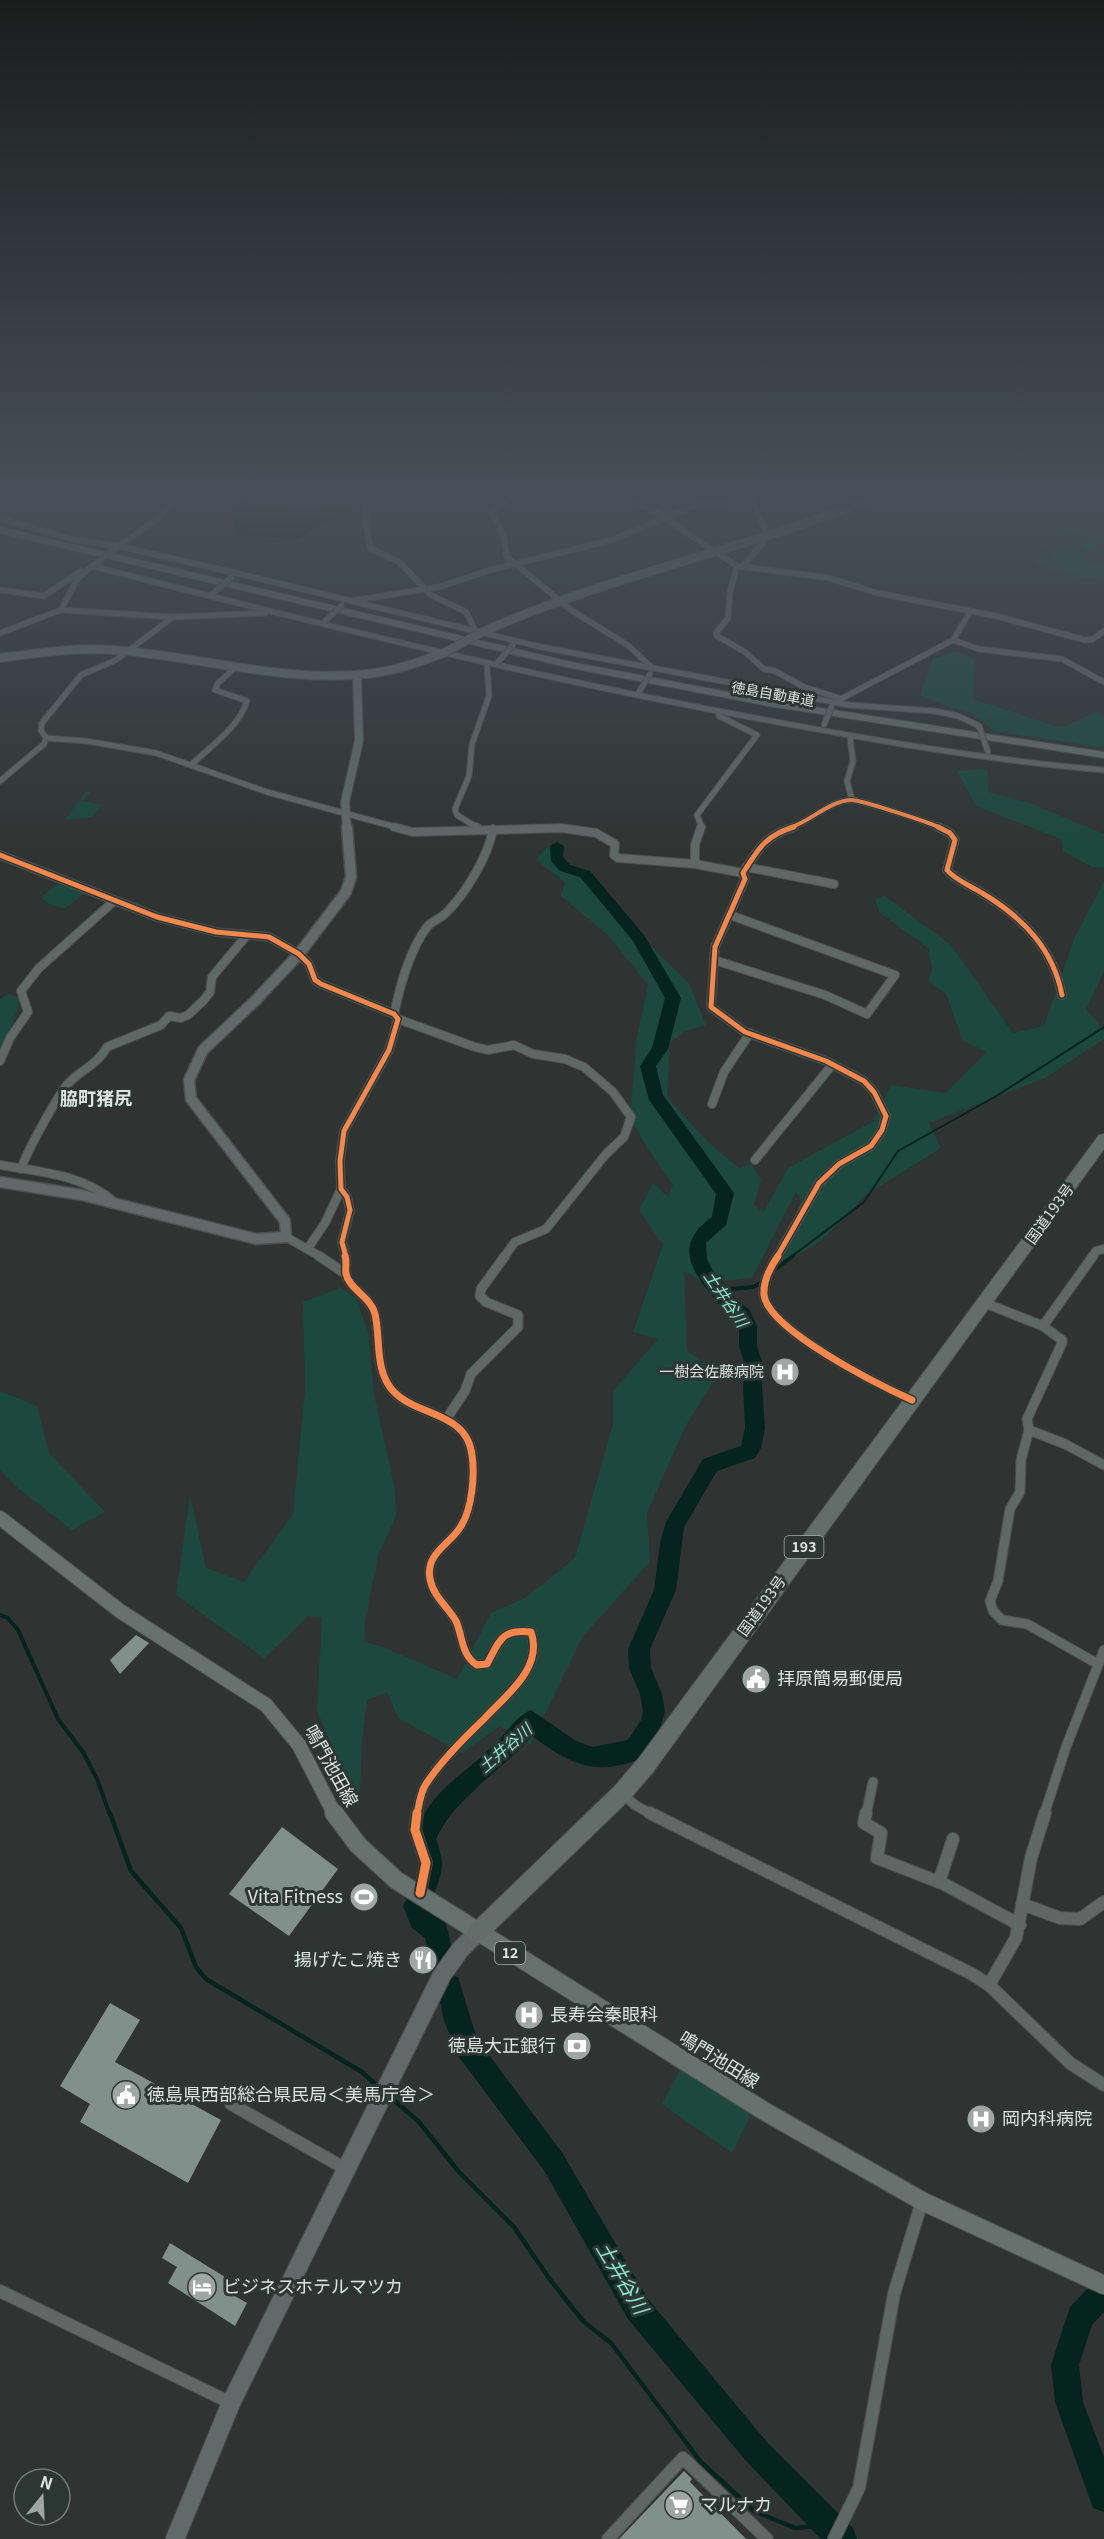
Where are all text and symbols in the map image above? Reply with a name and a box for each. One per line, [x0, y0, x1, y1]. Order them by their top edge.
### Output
street label: 徳島自動車道 [730, 676, 816, 710]
district label: 脇町猪尻 [60, 1084, 132, 1110]
street label: 国道193号 [1020, 1179, 1078, 1248]
water label: 土井谷川 [699, 1265, 756, 1333]
hospital icon: 一樹会佐藤病院 [769, 1356, 801, 1388]
place label: 一樹会佐藤病院 [659, 1360, 764, 1381]
road number: 193 [784, 1536, 824, 1558]
street label: 国道193号 [732, 1571, 790, 1640]
public building icon: 拝原簡易郵便局 [740, 1663, 772, 1695]
place label: 拝原簡易郵便局 [777, 1664, 903, 1690]
water label: 土井谷川 [472, 1716, 538, 1777]
street label: 鳴門池田線 [300, 1719, 366, 1811]
sports icon: Vita Fitness [348, 1881, 380, 1913]
place label: Vita Fitness [248, 1882, 343, 1908]
road number: 12 [495, 1942, 525, 1964]
restaurant icon: 揚げたこ焼き [407, 1944, 439, 1976]
place label: 揚げたこ焼き [294, 1945, 402, 1971]
hospital icon: 長寿会秦眼科 [513, 1999, 545, 2031]
place label: 長寿会秦眼科 [550, 2000, 658, 2026]
street label: 鳴門池田線 [675, 2023, 765, 2093]
bank icon: 徳島大正銀行 [561, 2030, 593, 2062]
place label: 徳島大正銀行 [448, 2031, 556, 2057]
public building icon: 徳島県西部総合県民局＜美馬庁舎＞ [110, 2079, 142, 2111]
place label: 徳島県西部総合県民局＜美馬庁舎＞ [147, 2080, 435, 2106]
hospital icon: 岡内科病院 [965, 2103, 997, 2135]
place label: 岡内科病院 [1002, 2104, 1092, 2130]
water label: 土井谷川 [590, 2235, 657, 2321]
hotel icon: ビジネスホテルマツカ [186, 2271, 218, 2303]
place label: ビジネスホテルマツカ [223, 2272, 403, 2298]
north arrow [12, 2467, 72, 2527]
text: N [38, 2469, 56, 2495]
supermarket icon: マルナカ [663, 2489, 695, 2521]
place label: マルナカ [700, 2490, 772, 2516]

